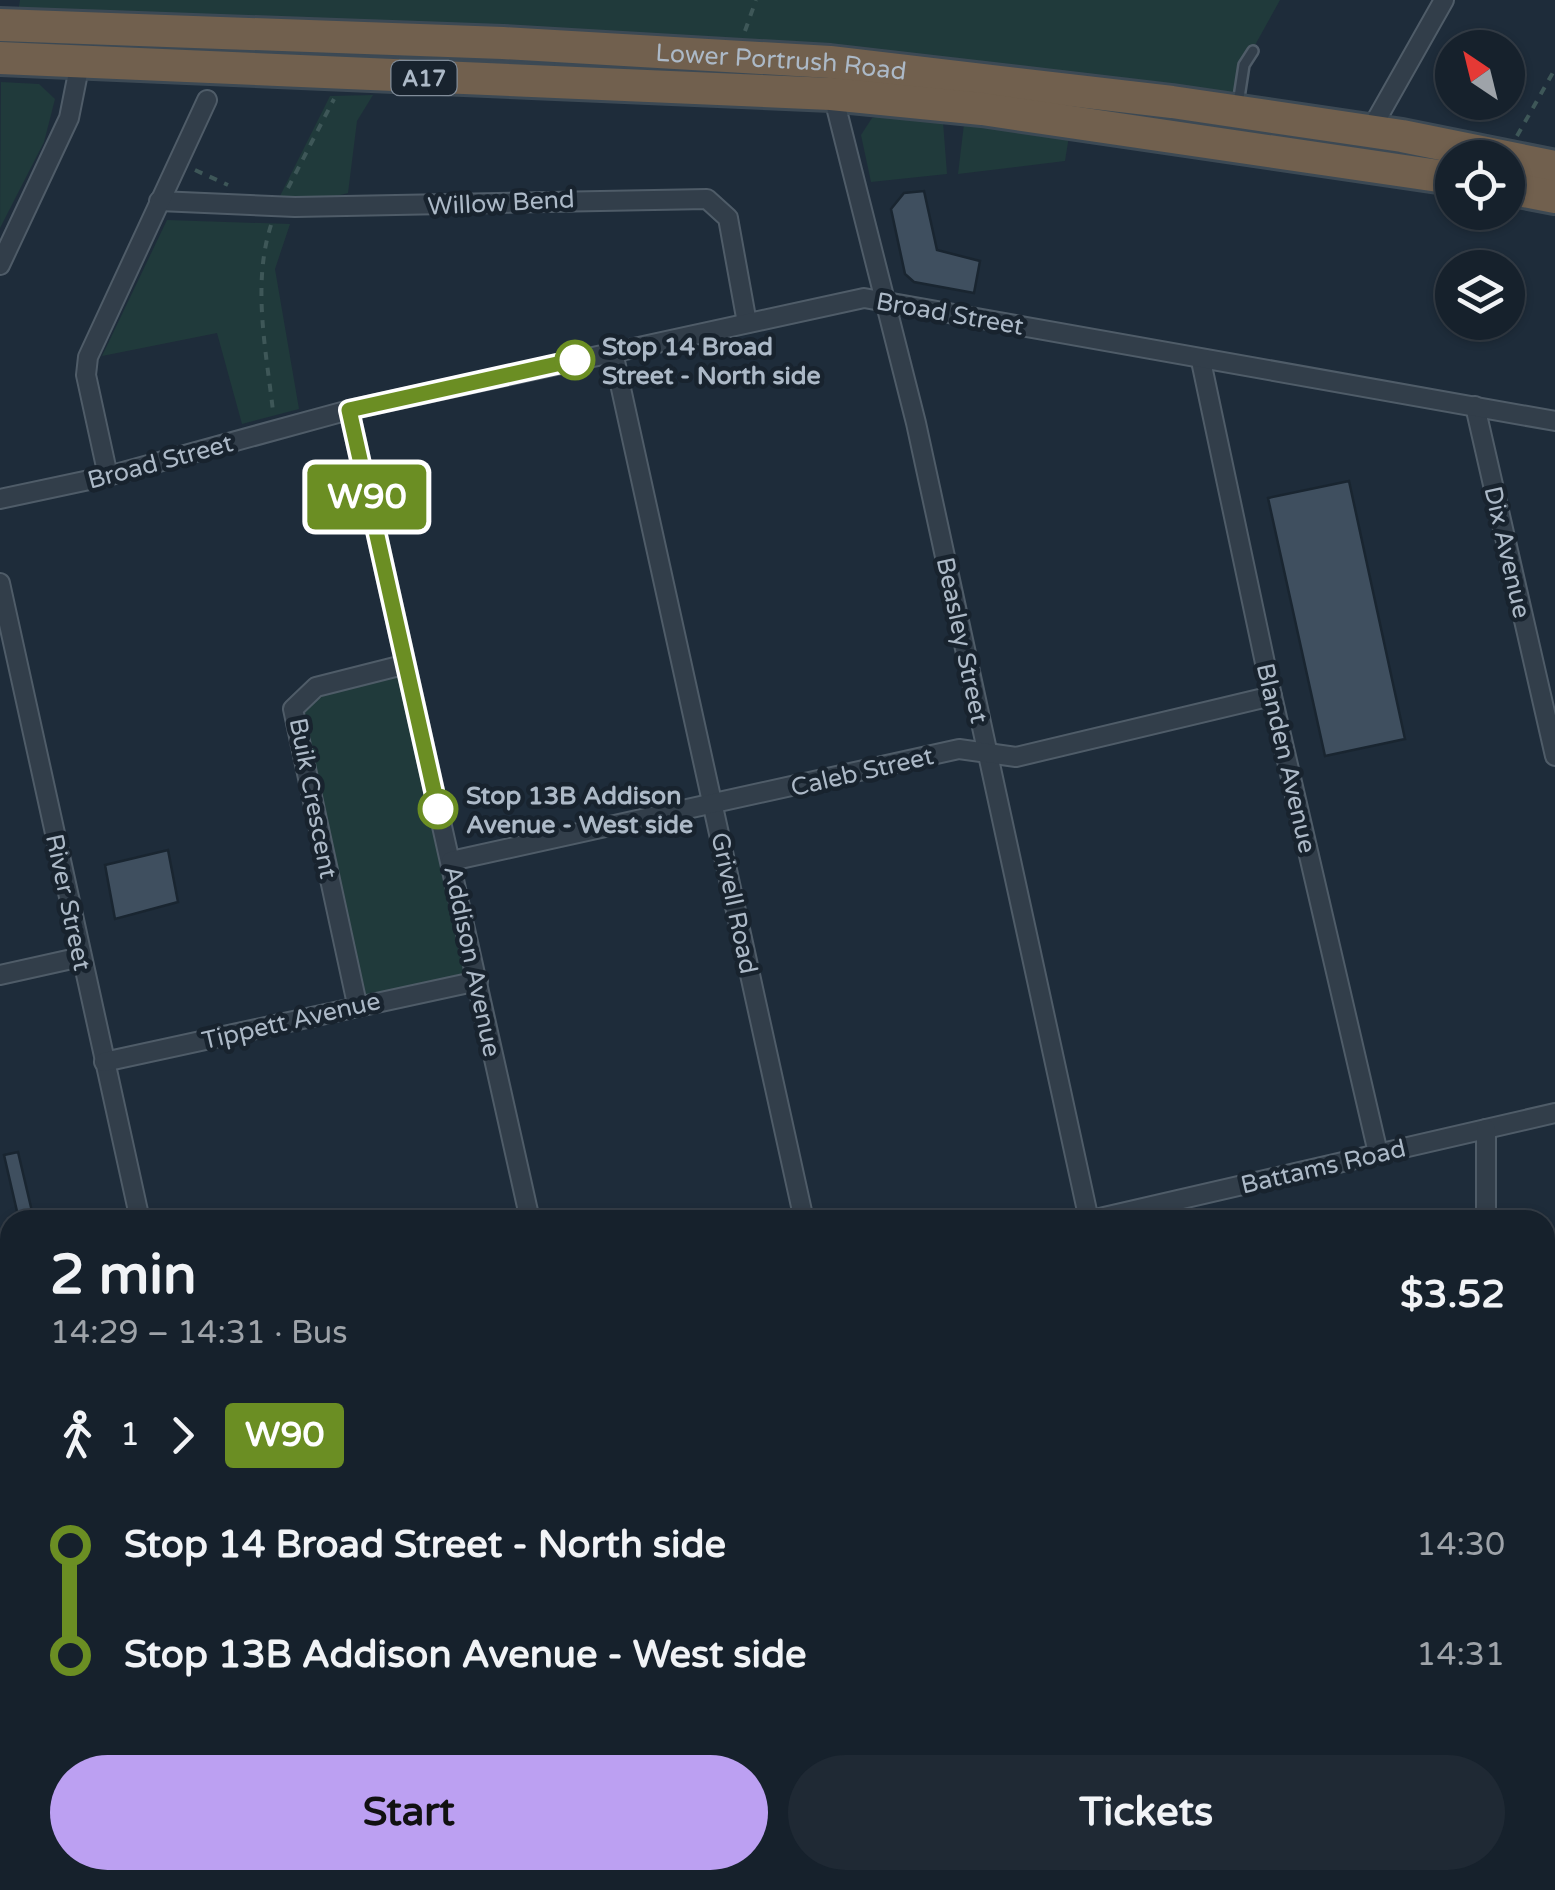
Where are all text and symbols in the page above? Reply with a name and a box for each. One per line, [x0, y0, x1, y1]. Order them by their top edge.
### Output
north arrow [1435, 30, 1525, 120]
map controls [1435, 30, 1525, 340]
street label: Lower Portrush Road [655, 38, 908, 87]
road number: A17 [392, 61, 456, 95]
button: locate [1435, 140, 1525, 230]
street label: Willow Bend [427, 184, 575, 222]
button: layers [1435, 250, 1525, 340]
street label: Broad Street [874, 286, 1026, 342]
place label: Stop 14 Broad Street - North side [602, 332, 821, 391]
marker: Stop 14 Broad Street - North side [556, 341, 594, 379]
street label: Broad Street [84, 428, 237, 496]
line badge: W90 [310, 464, 424, 530]
text: W90 [327, 476, 407, 518]
street label: Dix Avenue [1477, 483, 1537, 621]
street label: Beasley Street [930, 554, 994, 726]
street label: Blanden Avenue [1250, 660, 1322, 856]
street label: Buik Crescent [283, 715, 343, 882]
street label: Caleb Street [788, 741, 937, 803]
place label: Stop 13B Addison Avenue - West side [466, 781, 693, 840]
marker: Stop 13B Addison Avenue - West side [419, 790, 457, 828]
street label: Grivell Road [704, 830, 764, 977]
street label: River Street [39, 831, 97, 974]
street label: Addison Avenue [437, 863, 507, 1059]
street label: Tippett Avenue [199, 986, 383, 1056]
street label: Battams Road [1238, 1133, 1409, 1201]
text: 2 min [50, 1243, 197, 1309]
text: $3.52 [1400, 1272, 1505, 1318]
text: 14:29 – 14:31 · Bus [50, 1314, 348, 1352]
icon: walk [50, 1408, 105, 1463]
icon: forward [155, 1408, 210, 1463]
text: W90 [245, 1414, 324, 1456]
text: 1 [120, 1416, 140, 1454]
text: Stop 14 Broad Street - North side [124, 1522, 726, 1568]
text: 14:30 [1416, 1526, 1505, 1564]
text: Stop 13B Addison Avenue - West side [124, 1632, 807, 1678]
text: 14:31 [1416, 1636, 1505, 1674]
button: Start [50, 1755, 768, 1870]
button: Tickets [788, 1755, 1505, 1870]

